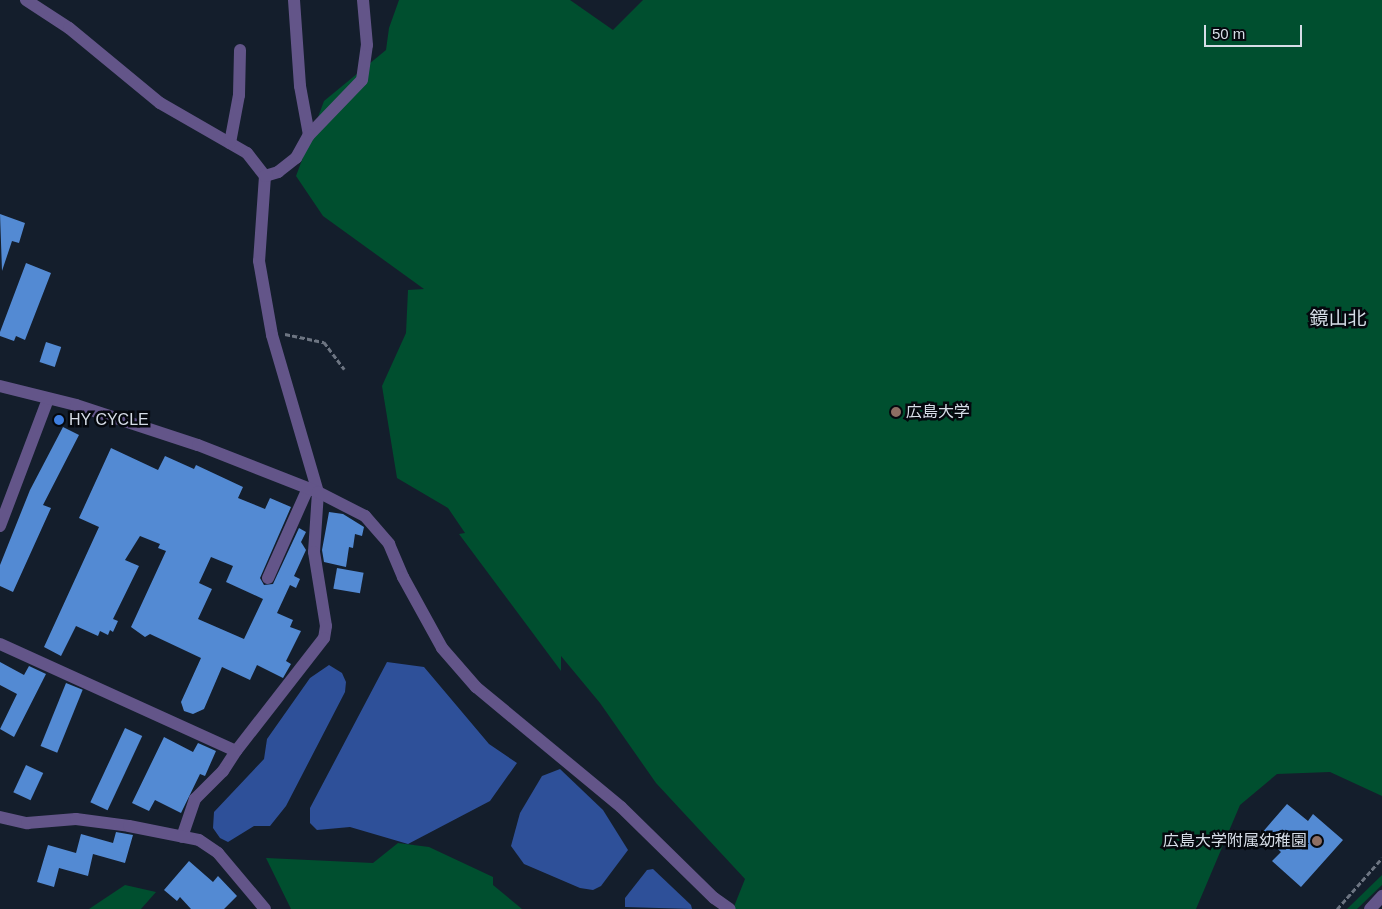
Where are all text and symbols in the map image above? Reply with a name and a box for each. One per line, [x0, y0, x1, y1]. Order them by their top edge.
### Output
scale bar [1207, 15, 1304, 47]
text: 50 m [1212, 25, 1245, 42]
district label: 鏡山北 [1310, 308, 1366, 330]
place label: 広島大学 [906, 402, 970, 422]
marker: 広島大学 [890, 406, 902, 418]
place label: HY CYCLE [69, 410, 149, 430]
marker: HY CYCLE [53, 414, 65, 426]
place label: 広島大学附属幼稚園 [1163, 831, 1307, 851]
marker: 広島大学附属幼稚園 [1311, 835, 1323, 847]

